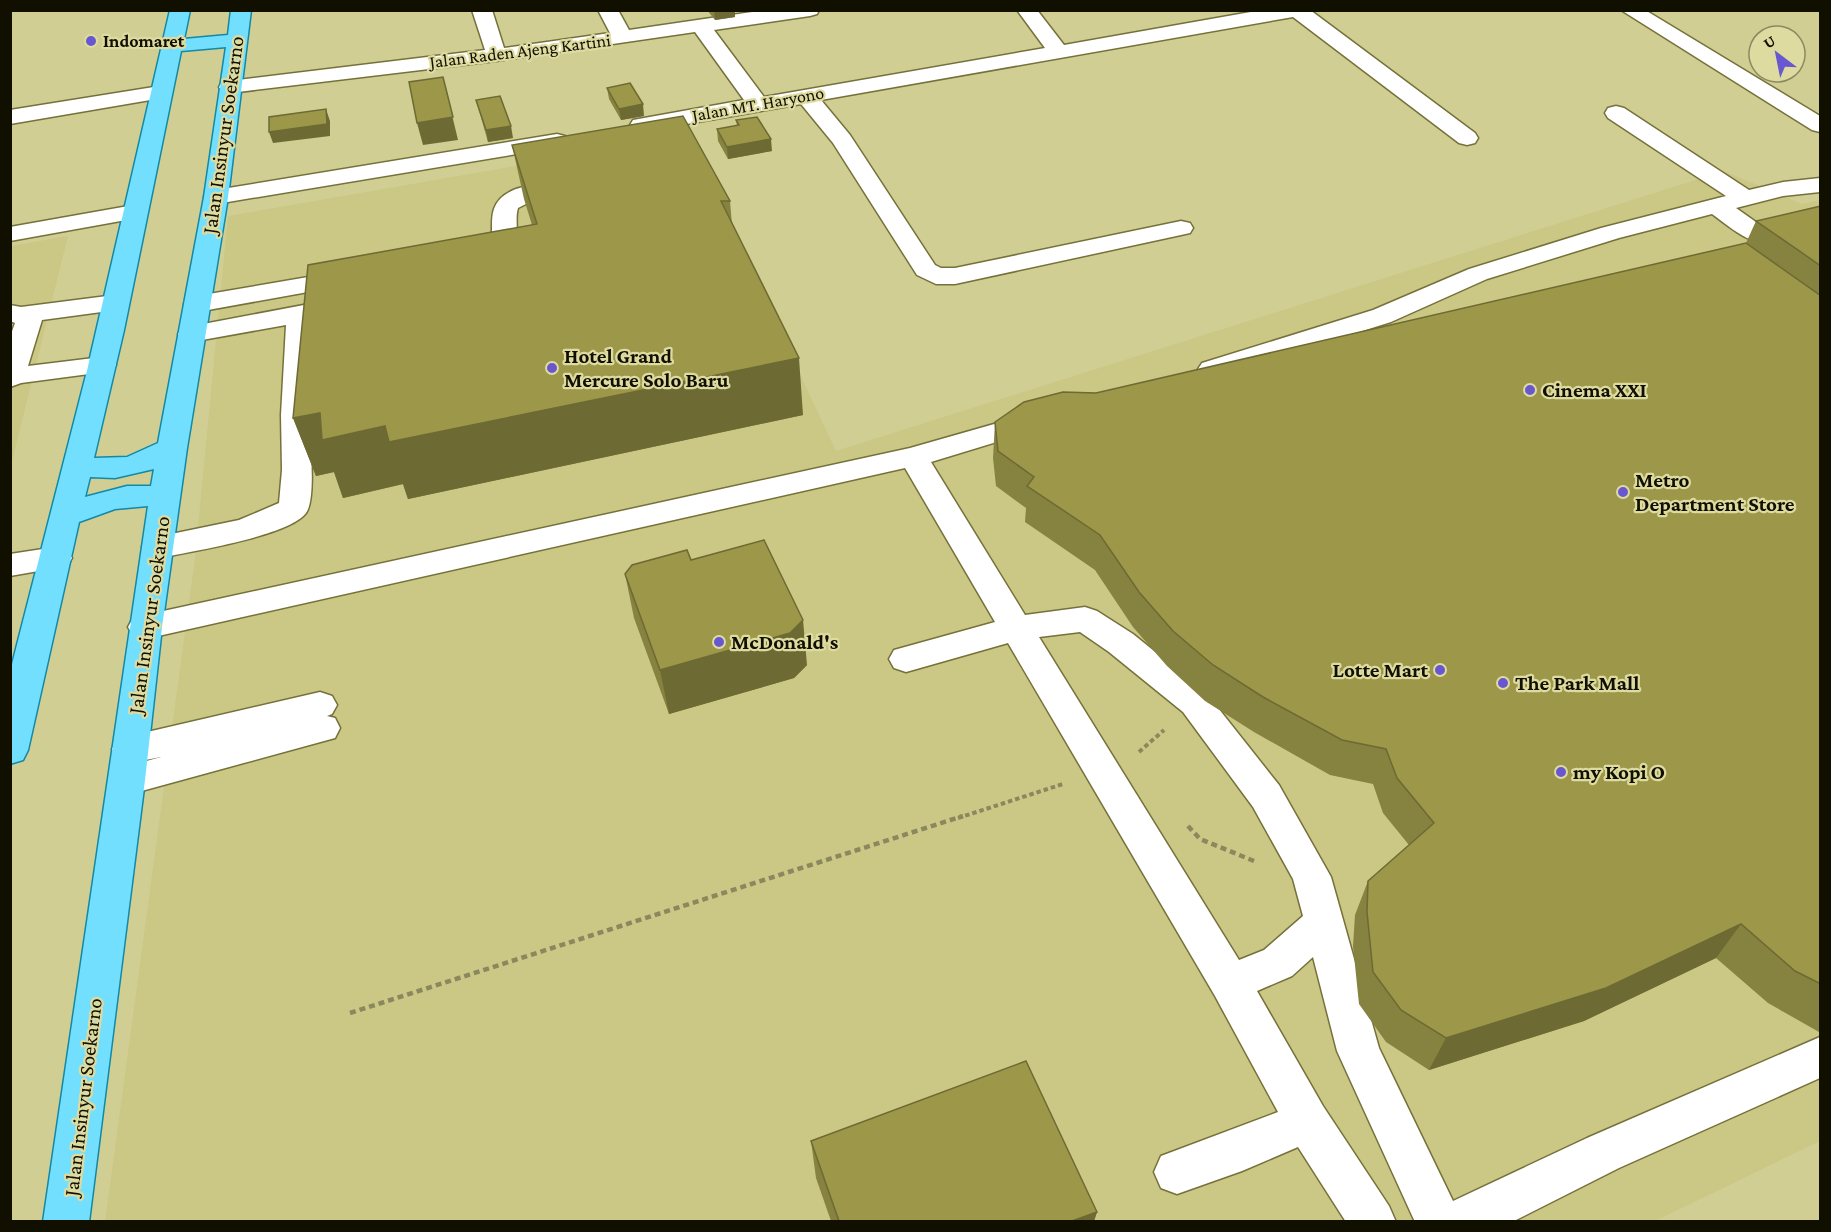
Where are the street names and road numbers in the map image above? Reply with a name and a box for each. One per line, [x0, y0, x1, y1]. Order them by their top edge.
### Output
street label: Jalan Raden Ajeng Kartini [426, 30, 612, 73]
street label: Jalan Insinyur Soekarno [197, 35, 249, 237]
street label: Jalan MT. Haryono [689, 83, 826, 126]
street label: Jalan Insinyur Soekarno [123, 515, 175, 717]
street label: Jalan Insinyur Soekarno [59, 997, 107, 1199]

